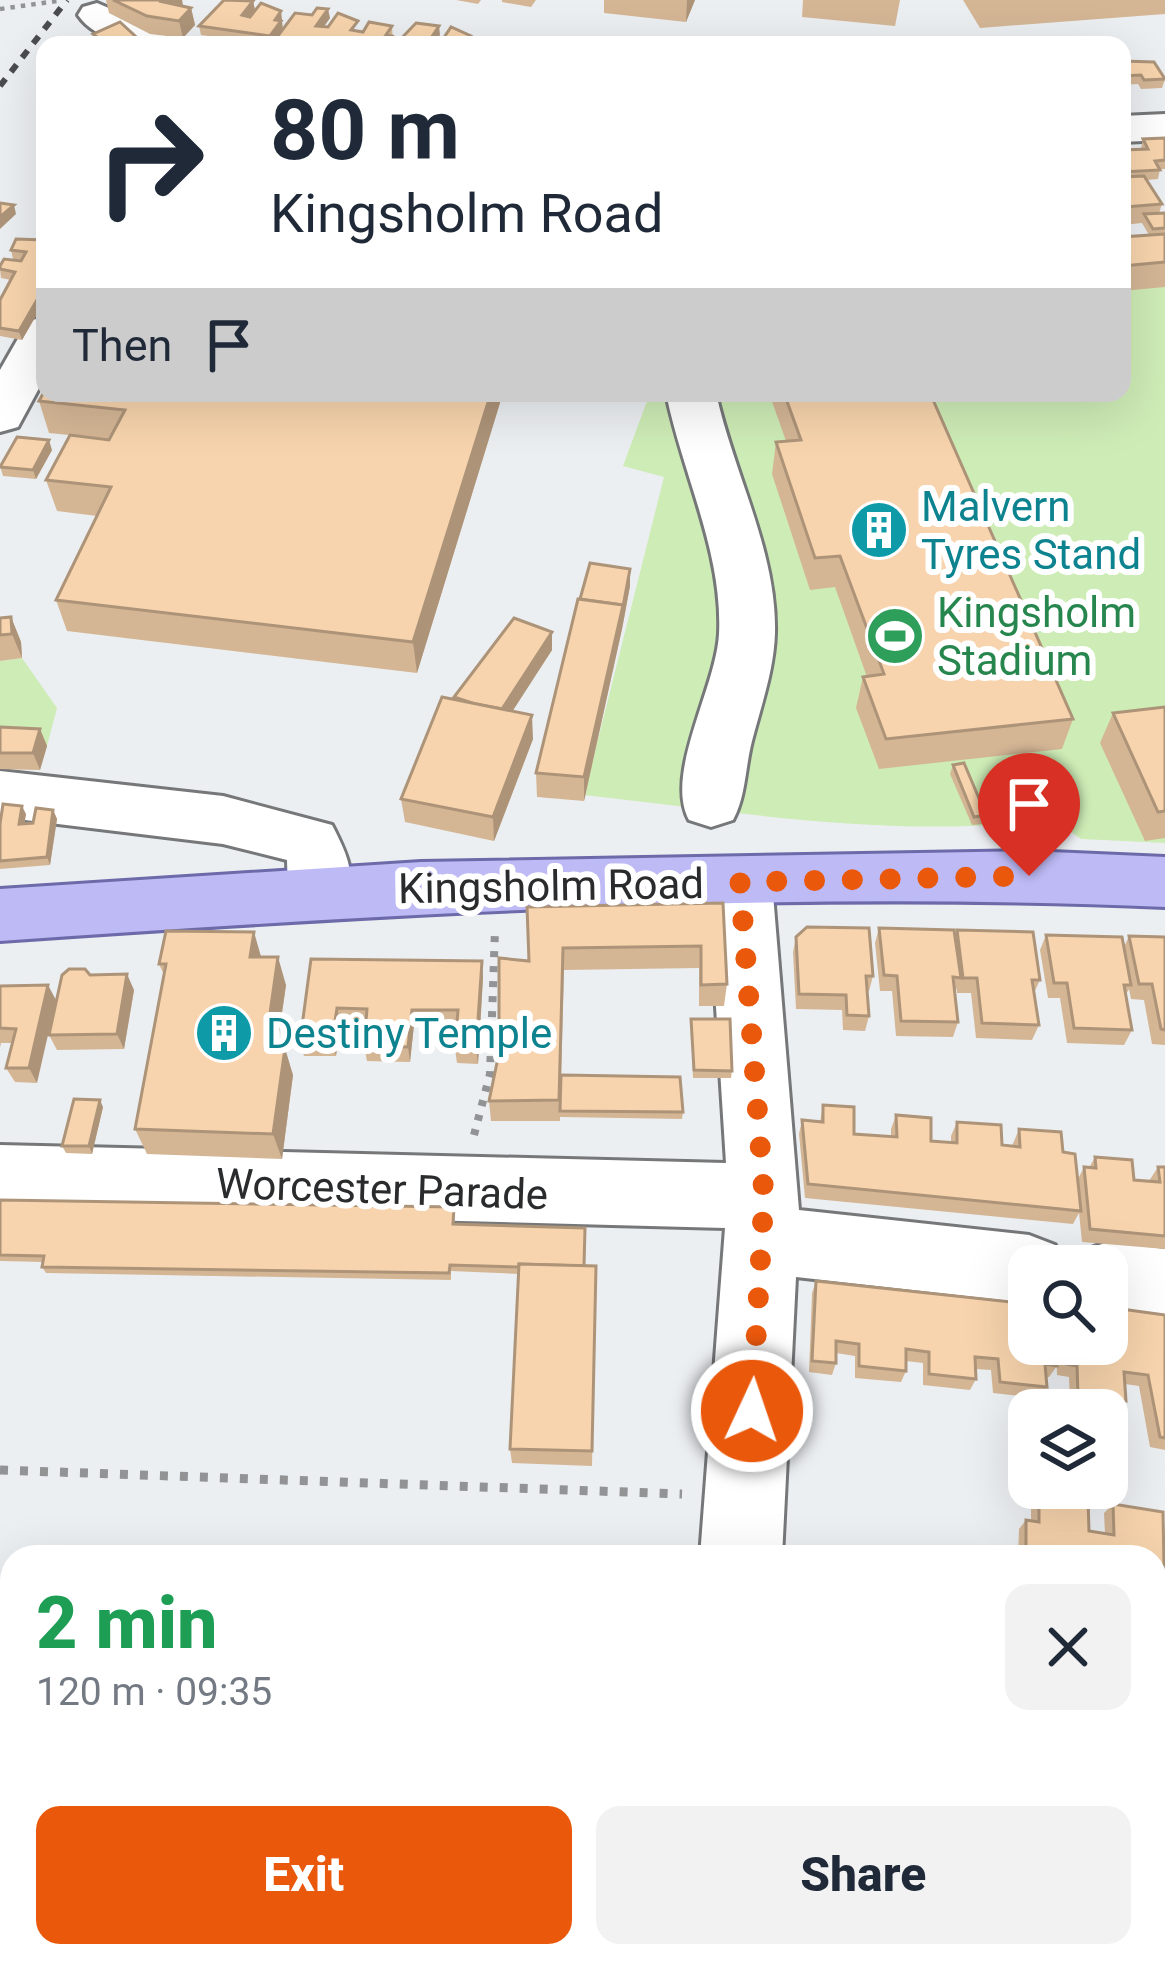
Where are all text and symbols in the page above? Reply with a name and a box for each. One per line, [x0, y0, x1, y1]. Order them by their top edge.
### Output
text: 80 m [270, 81, 460, 180]
icon: right [72, 84, 228, 240]
text: Kingsholm Road [270, 182, 663, 245]
icon: arrive [196, 312, 262, 378]
text: Then [72, 319, 172, 372]
place label: Malvern Tyres Stand [921, 482, 1141, 579]
building icon: Malvern Tyres Stand [848, 499, 910, 561]
place label: Kingsholm Stadium [937, 588, 1136, 685]
sports icon: Kingsholm Stadium [864, 605, 926, 667]
pin [978, 753, 1080, 876]
icon: arrive [996, 771, 1062, 837]
street label: Kingsholm Road [398, 859, 704, 913]
building icon: Destiny Temple [193, 1002, 255, 1064]
place label: Destiny Temple [266, 1009, 552, 1058]
street label: Worcester Parade [215, 1159, 549, 1219]
map controls [1008, 1245, 1128, 1509]
button: search [1008, 1245, 1128, 1365]
position arrow [689, 1348, 815, 1474]
button: layers [1008, 1389, 1128, 1509]
text: 2 min [36, 1581, 218, 1666]
button: close [1005, 1584, 1131, 1710]
text: 120 m · 09:35 [36, 1669, 272, 1715]
button: Exit [36, 1806, 572, 1944]
button: Share [596, 1806, 1131, 1944]

